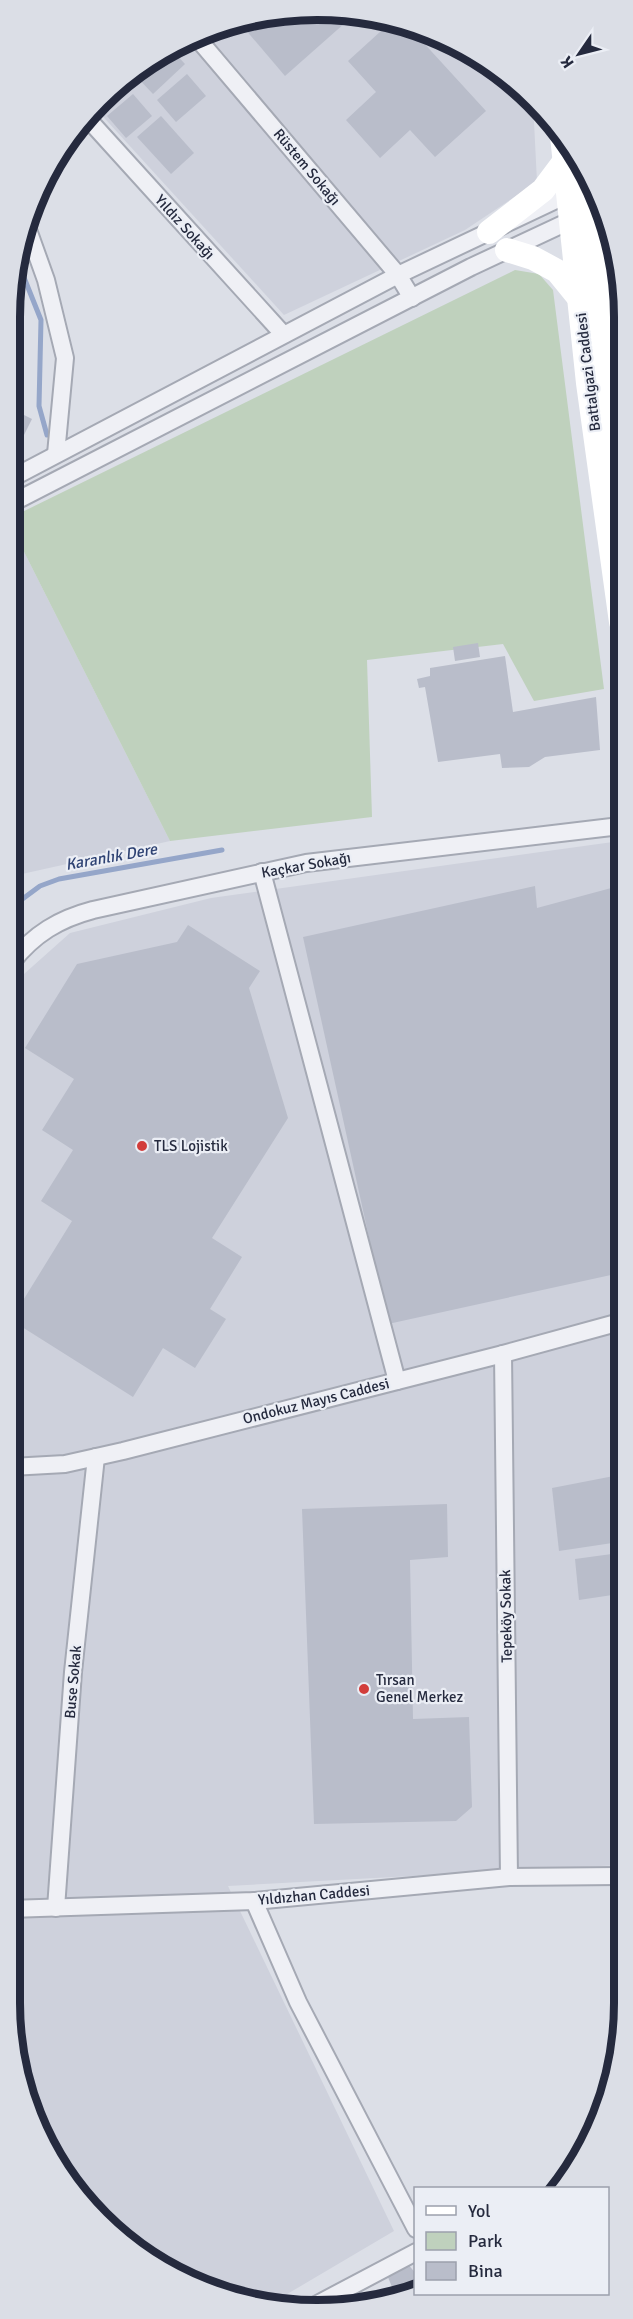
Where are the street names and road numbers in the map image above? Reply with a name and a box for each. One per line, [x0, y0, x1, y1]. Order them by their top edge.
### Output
street label: Rüstem Sokağı [270, 125, 344, 209]
street label: Yıldız Sokağı [151, 191, 219, 263]
street label: Battalgazi Caddesi [572, 312, 604, 432]
street label: Kaçkar Sokağı [260, 848, 352, 882]
street label: Ondokuz Mayıs Caddesi [241, 1374, 391, 1428]
street label: Tepeköy Sokak [496, 1569, 516, 1663]
street label: Buse Sokak [61, 1644, 85, 1719]
street label: Yıldızhan Caddesi [257, 1881, 371, 1909]

